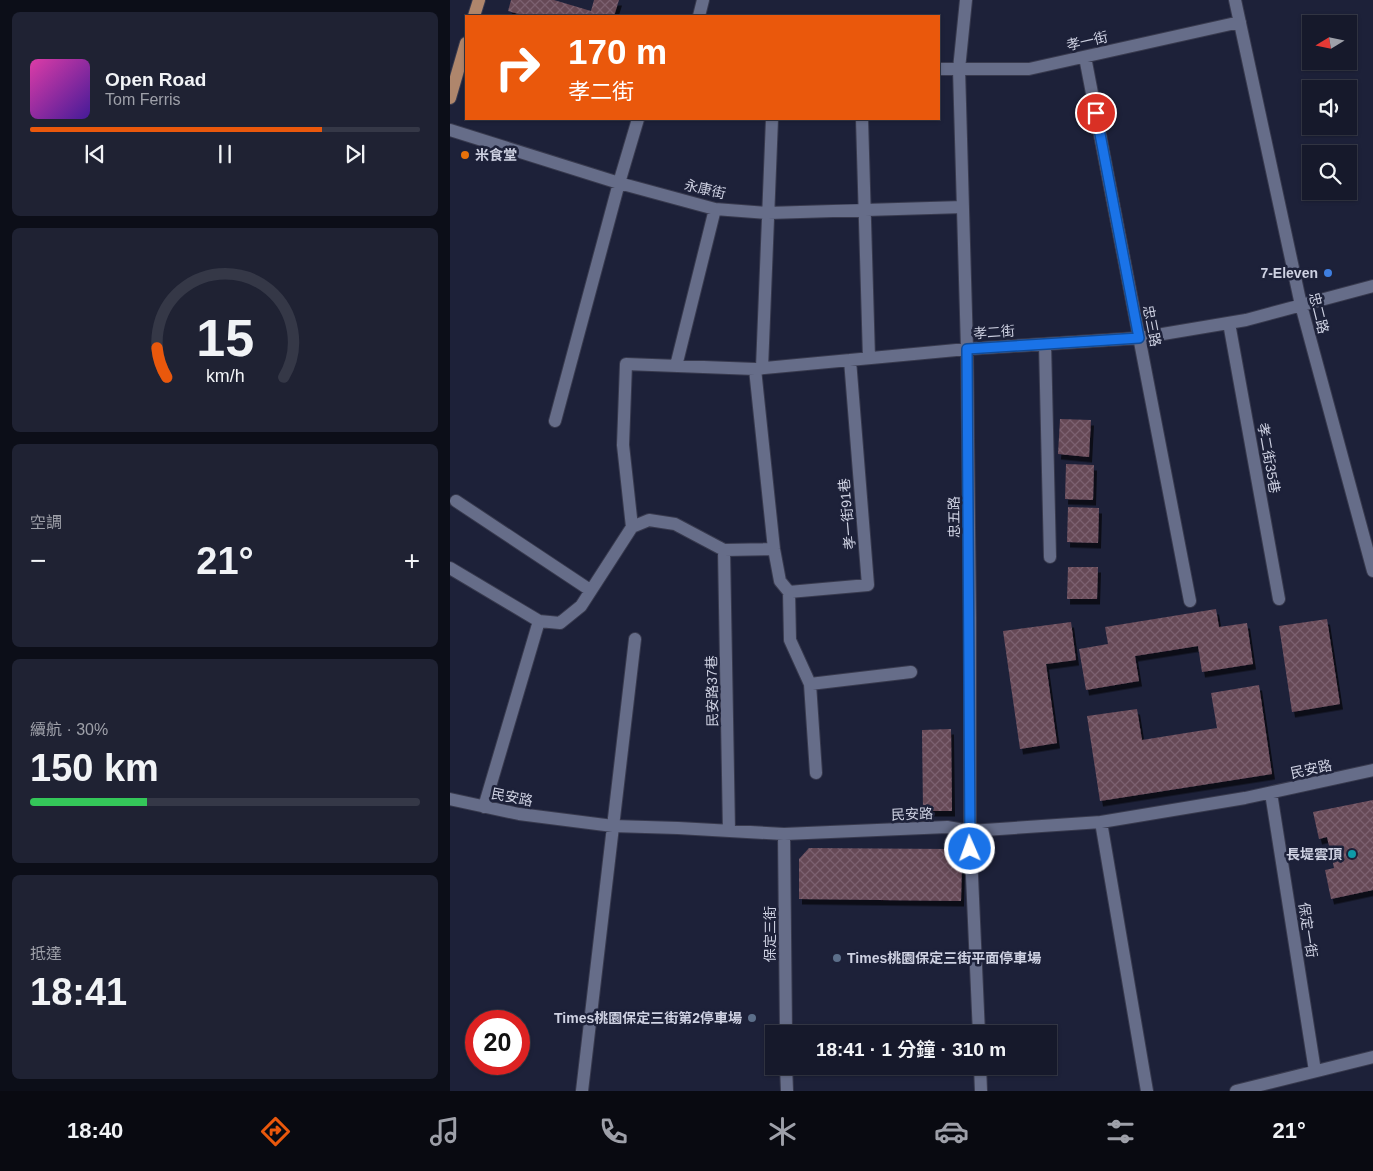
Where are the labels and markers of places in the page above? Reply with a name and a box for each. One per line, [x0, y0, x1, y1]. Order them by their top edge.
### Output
pin [1075, 92, 1117, 134]
place label: 米食堂 [475, 147, 517, 163]
marker: 米食堂 [459, 149, 471, 161]
place label: 7-Eleven [1260, 265, 1318, 281]
marker: 7-Eleven [1322, 267, 1334, 279]
place label: 長堤雲頂 [1286, 846, 1342, 862]
marker: 長堤雲頂 [1346, 848, 1358, 860]
place label: Times桃園保定三街平面停車場 [847, 950, 1041, 966]
marker: Times桃園保定三街平面停車場 [831, 952, 843, 964]
place label: Times桃園保定三街第2停車場 [554, 1010, 742, 1026]
marker: Times桃園保定三街第2停車場 [746, 1012, 758, 1024]

